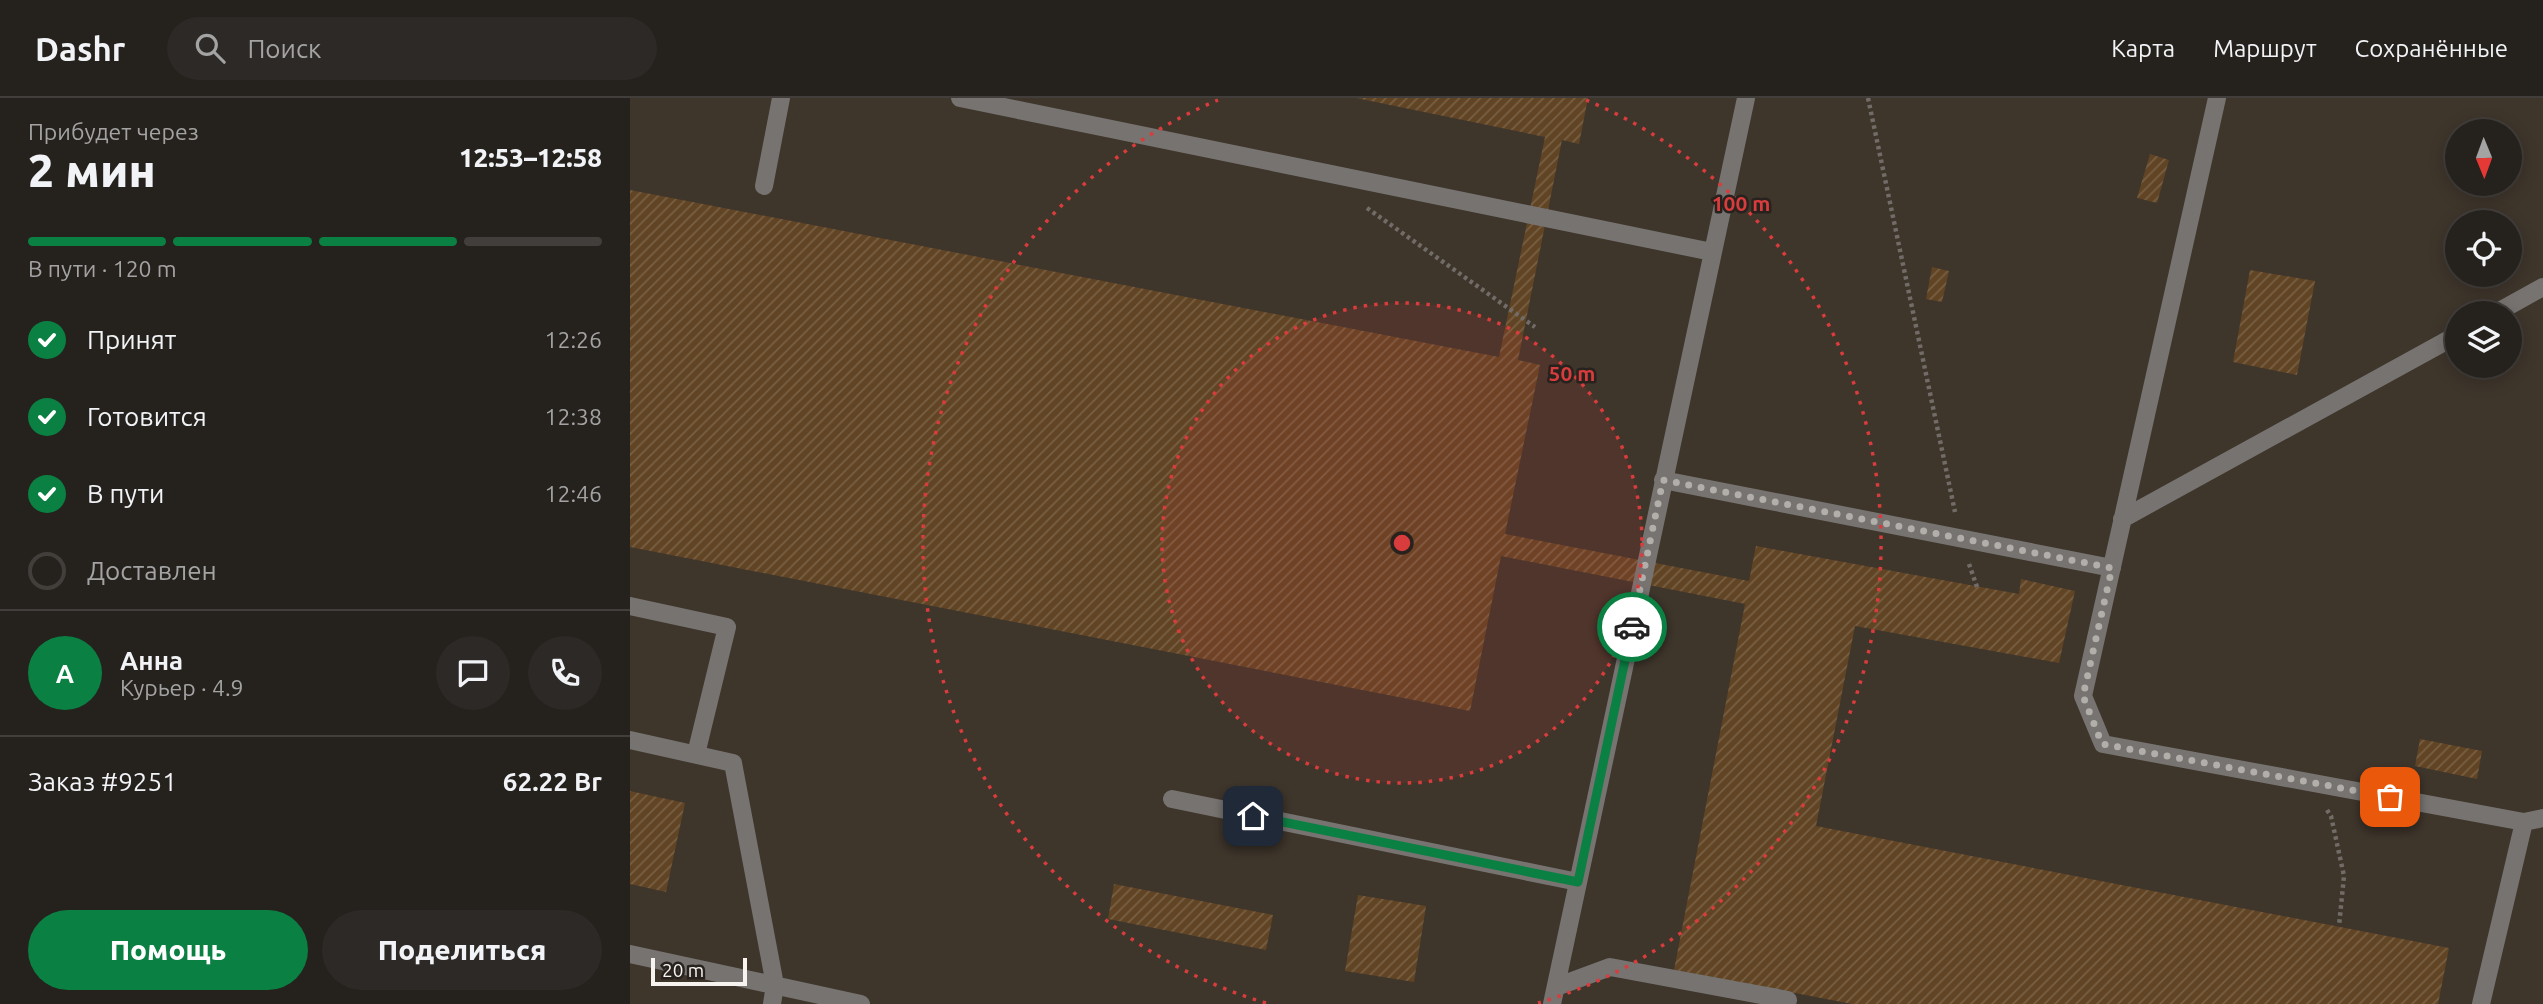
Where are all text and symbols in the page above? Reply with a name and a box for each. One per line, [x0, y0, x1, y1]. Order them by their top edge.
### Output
search box [167, 17, 657, 80]
icon: search [191, 29, 229, 67]
text: Dashr [35, 30, 125, 67]
text: Поиск [247, 34, 321, 63]
text: Карта [2111, 35, 2175, 62]
text: Маршрут [2213, 35, 2317, 62]
text: Сохранённые [2355, 35, 2508, 62]
text: Прибудет через [28, 119, 199, 144]
north arrow [2445, 119, 2522, 196]
map controls [2445, 119, 2522, 378]
text: 12:53–12:58 [459, 143, 602, 172]
text: 2 мин [28, 144, 156, 196]
text: 100 m [1712, 191, 1770, 215]
button: locate [2445, 210, 2522, 287]
text: В пути · 120 m [28, 256, 177, 281]
button: layers [2445, 301, 2522, 378]
icon: check [28, 321, 66, 359]
text: Принят [87, 325, 176, 354]
text: 12:26 [544, 327, 602, 352]
text: 50 m [1549, 361, 1595, 385]
icon: check [28, 398, 66, 436]
text: Готовится [87, 402, 207, 431]
text: 12:38 [544, 404, 602, 429]
icon: check [28, 475, 66, 513]
text: В пути [87, 479, 164, 508]
text: 12:46 [544, 481, 602, 506]
centre of rings [1390, 531, 1414, 555]
text: Доставлен [87, 556, 217, 585]
courier [1597, 592, 1667, 662]
icon: car [1613, 608, 1651, 646]
button: chat [436, 636, 510, 710]
button: phone [528, 636, 602, 710]
text: Анна [120, 646, 183, 675]
text: А [56, 659, 74, 688]
text: Курьер · 4.9 [120, 675, 244, 700]
text: Заказ #9251 [28, 767, 177, 796]
text: 62.22 Br [503, 767, 602, 796]
pin [2360, 767, 2420, 827]
icon: bag [2371, 778, 2409, 816]
pin [1223, 786, 1283, 846]
icon: home [1234, 797, 1272, 835]
button: Помощь [28, 910, 308, 990]
button: Поделиться [322, 910, 602, 990]
scale bar [651, 955, 747, 987]
text: 20 m [662, 959, 704, 981]

